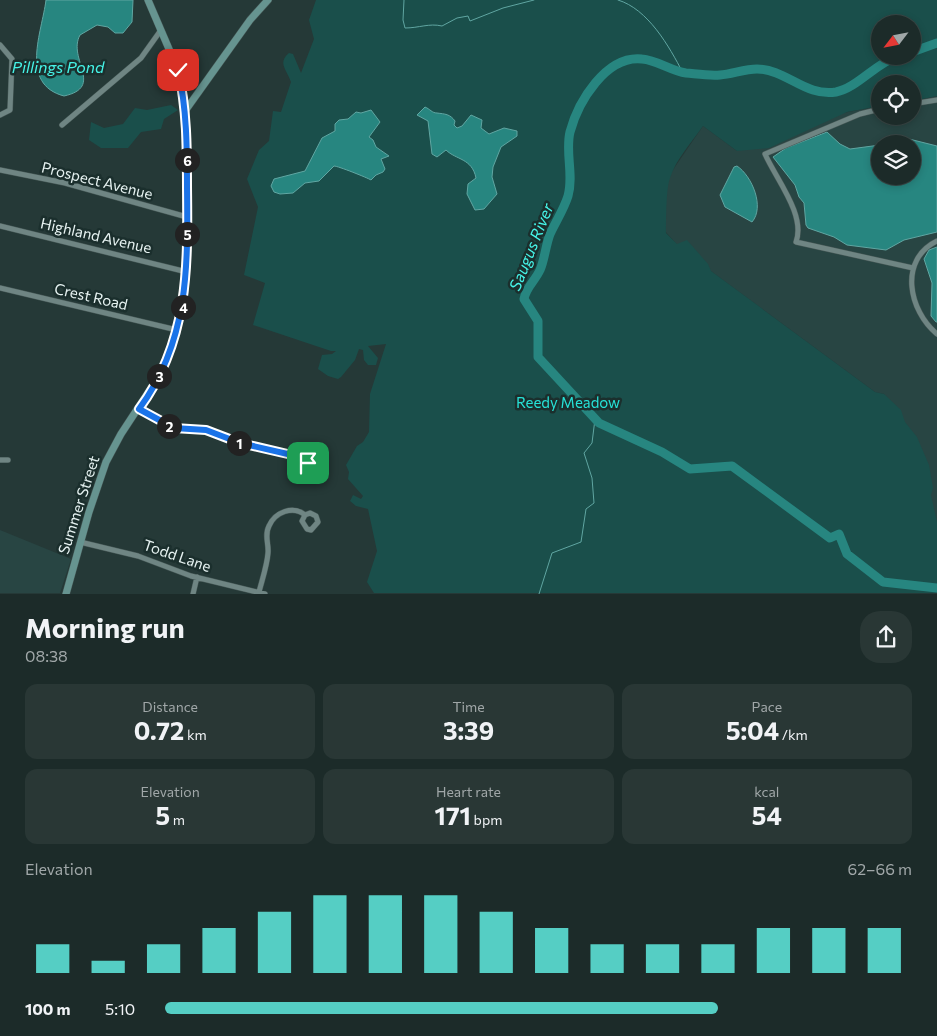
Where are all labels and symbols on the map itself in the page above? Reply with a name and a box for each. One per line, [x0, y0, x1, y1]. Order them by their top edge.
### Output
north arrow [871, 15, 921, 65]
pin [157, 49, 199, 91]
water label: Pillings Pond [12, 57, 105, 76]
pin: 6 [174, 148, 200, 172]
street label: Prospect Avenue [40, 158, 155, 203]
water label: Saugus River [504, 200, 557, 293]
street label: Highland Avenue [39, 213, 154, 257]
pin: 5 [174, 222, 200, 246]
street label: Crest Road [53, 279, 130, 313]
pin: 4 [170, 294, 196, 320]
pin: 3 [146, 364, 172, 388]
park label: Reedy Meadow [516, 393, 620, 411]
pin: 2 [156, 414, 182, 438]
pin: 1 [226, 430, 252, 456]
pin [287, 442, 329, 484]
street label: Summer Street [54, 453, 102, 556]
street label: Todd Lane [141, 535, 214, 575]

